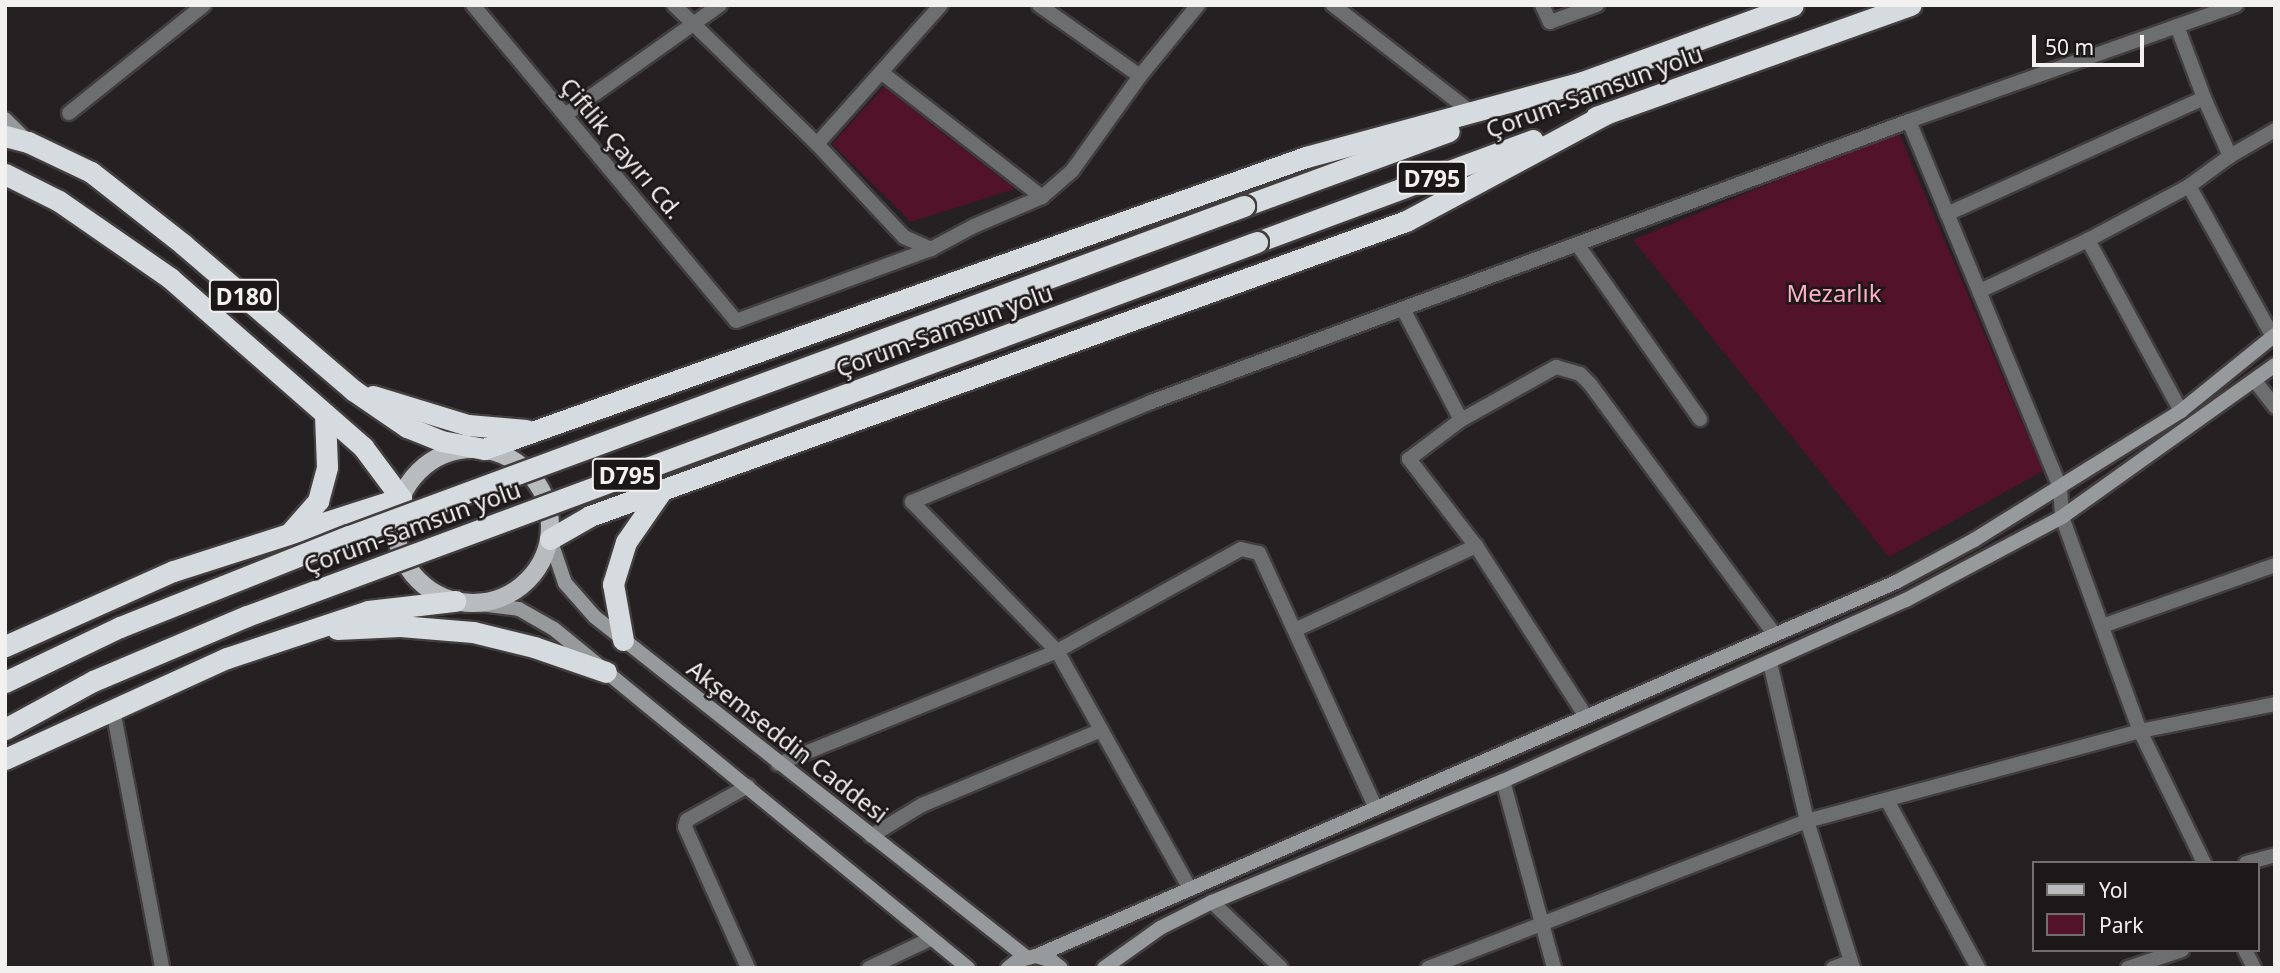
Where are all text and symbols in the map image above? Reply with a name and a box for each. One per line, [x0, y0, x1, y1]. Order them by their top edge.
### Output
scale bar [2035, 21, 2147, 65]
text: 50 m [2045, 33, 2094, 61]
street label: Çorum-Samsun yolu [1482, 38, 1706, 144]
street label: Çiftlik Çayırı Cd. [555, 72, 689, 224]
road number: D795 [1395, 158, 1469, 197]
road number: D180 [207, 276, 281, 316]
street label: Çorum-Samsun yolu [832, 277, 1056, 383]
park label: Mezarlık [1787, 279, 1881, 307]
road number: D795 [590, 456, 664, 495]
street label: Çorum-Samsun yolu [300, 474, 524, 580]
street label: Akşemseddin Caddesi [682, 654, 894, 828]
legend [2032, 861, 2259, 952]
text: Yol [2099, 876, 2128, 904]
text: Park [2099, 911, 2143, 939]

